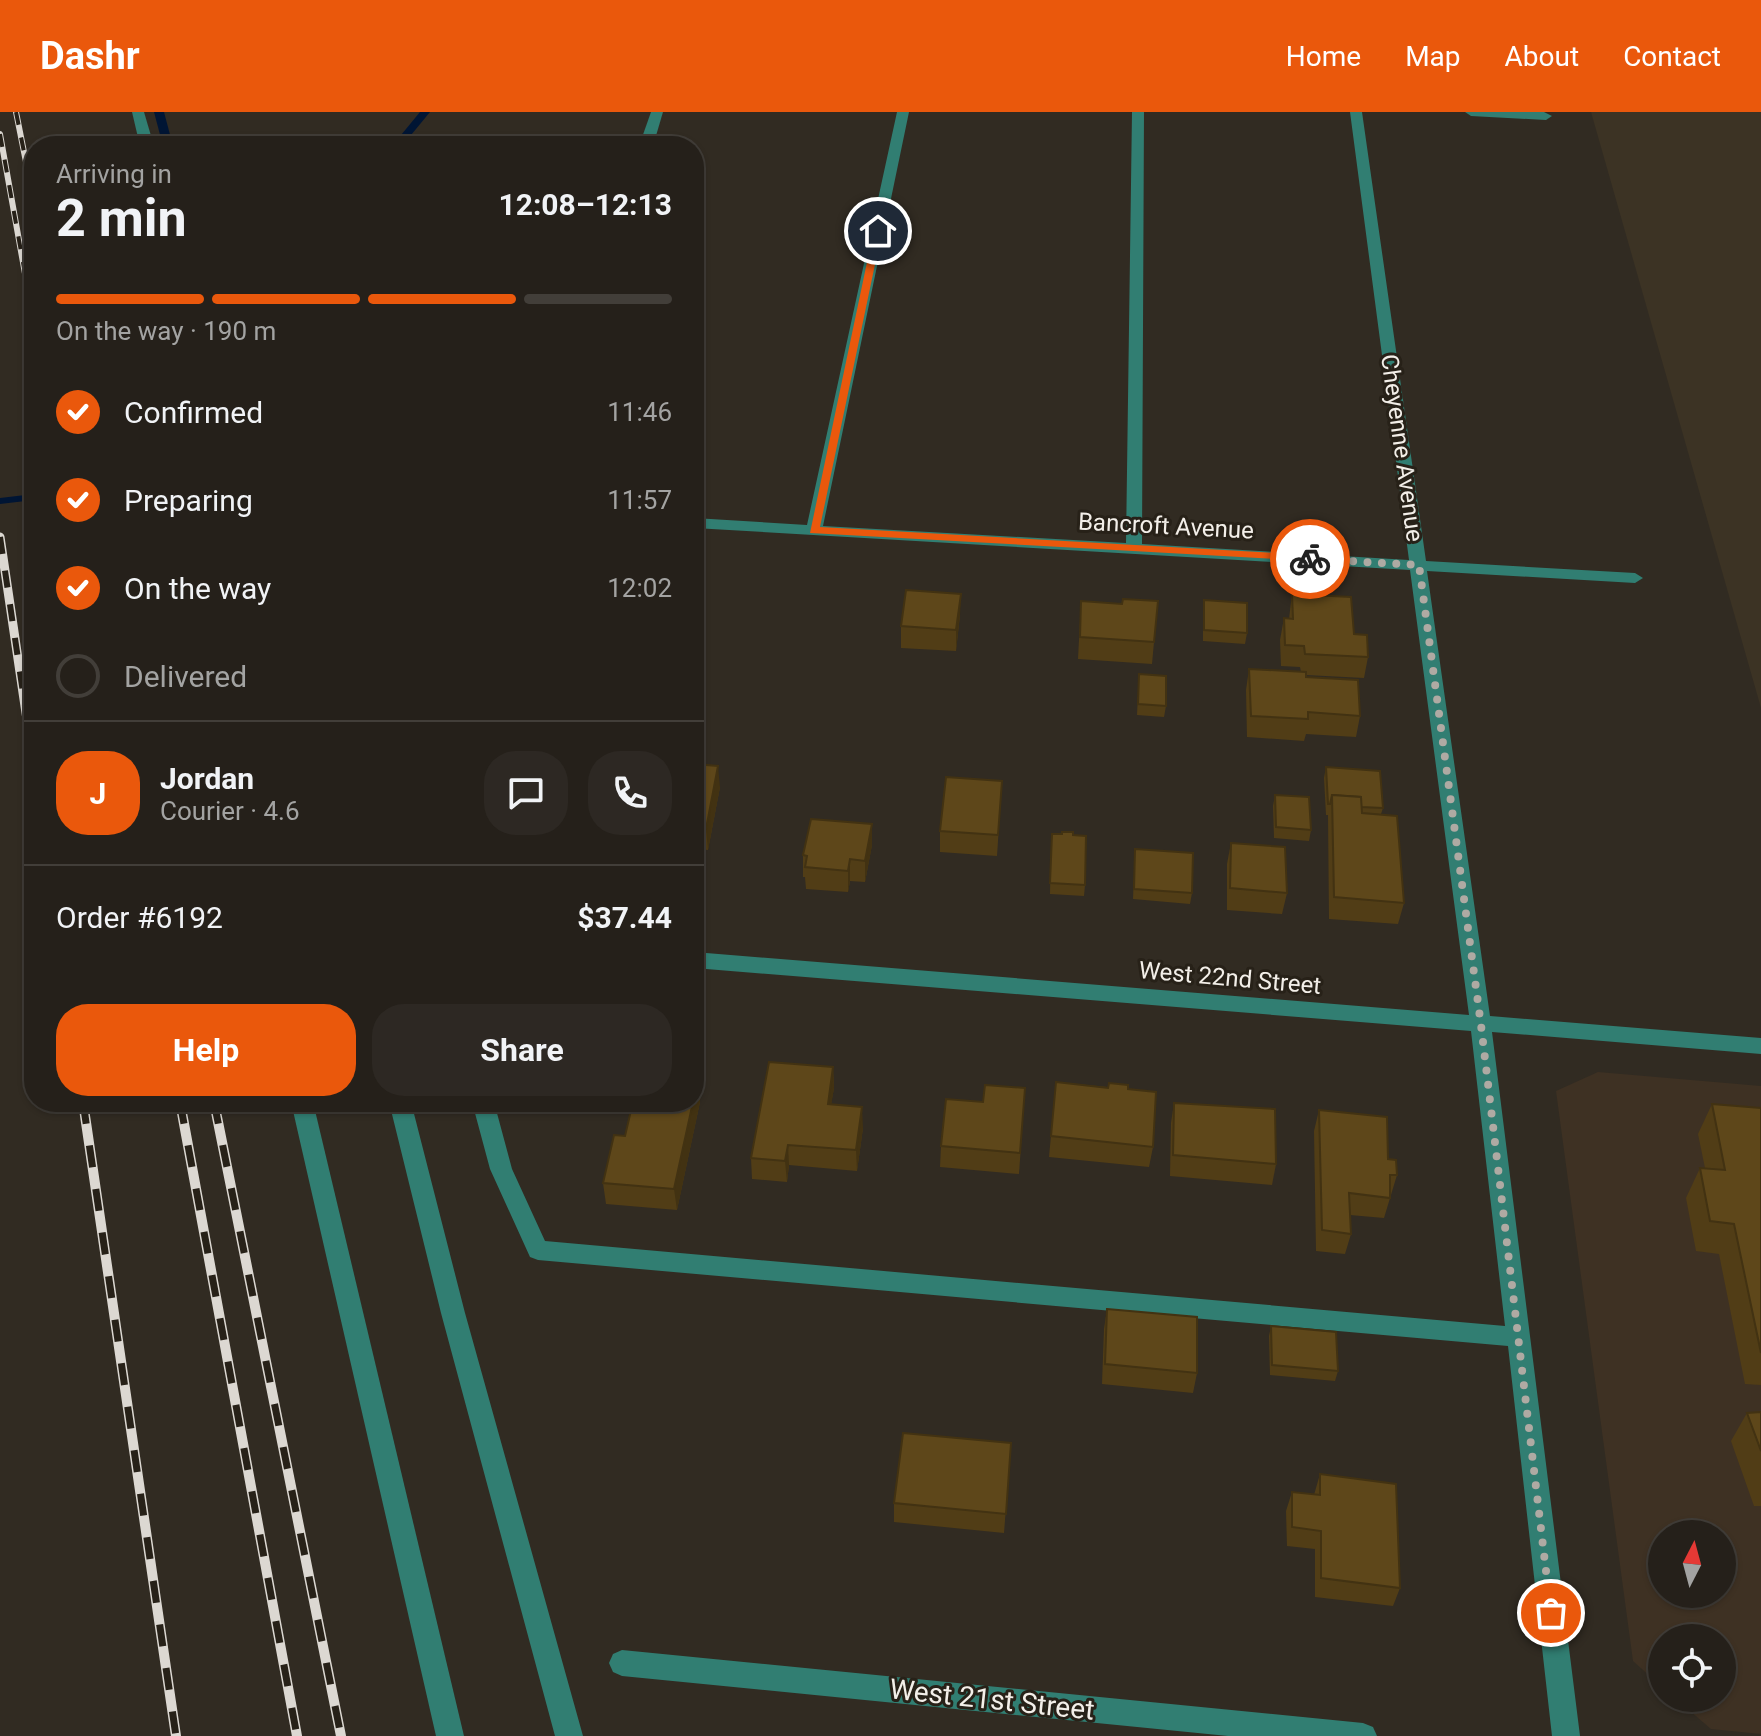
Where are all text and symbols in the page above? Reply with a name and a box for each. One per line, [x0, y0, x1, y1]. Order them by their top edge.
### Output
text: Dashr [40, 34, 140, 78]
text: Home [1286, 40, 1361, 73]
text: Map [1405, 40, 1461, 73]
text: About [1505, 40, 1579, 73]
text: Contact [1623, 40, 1721, 73]
text: Arriving in [56, 159, 172, 189]
text: 12:08–12:13 [498, 187, 672, 222]
text: 2 min [56, 188, 187, 249]
pin [844, 197, 912, 265]
icon: home [856, 209, 900, 253]
text: On the way · 190 m [56, 316, 276, 346]
street label: Cheyenne Avenue [1375, 352, 1429, 544]
icon: check [56, 390, 100, 434]
text: Confirmed [124, 395, 263, 430]
text: 11:46 [607, 397, 672, 427]
icon: check [56, 478, 100, 522]
text: Preparing [124, 483, 253, 518]
text: 11:57 [607, 485, 672, 515]
street label: Bancroft Avenue [1077, 507, 1255, 545]
courier [1270, 519, 1350, 599]
icon: bike [1288, 537, 1332, 581]
icon: check [56, 566, 100, 610]
text: On the way [124, 571, 271, 606]
text: 12:02 [607, 573, 672, 603]
text: Delivered [124, 659, 247, 694]
button: chat [484, 751, 568, 835]
button: phone [588, 751, 672, 835]
text: Jordan [160, 761, 254, 796]
text: J [90, 776, 106, 811]
text: Courier · 4.6 [160, 796, 300, 826]
text: Order #6192 [56, 900, 223, 935]
text: $37.44 [577, 900, 672, 935]
street label: West 22nd Street [1138, 956, 1322, 1000]
button: Help [56, 1004, 356, 1096]
button: Share [372, 1004, 672, 1096]
north arrow [1648, 1520, 1736, 1608]
map controls [1648, 1520, 1736, 1712]
pin [1517, 1579, 1585, 1647]
icon: bag [1529, 1591, 1573, 1635]
button: locate [1648, 1624, 1736, 1712]
street label: West 21st Street [888, 1672, 1096, 1727]

